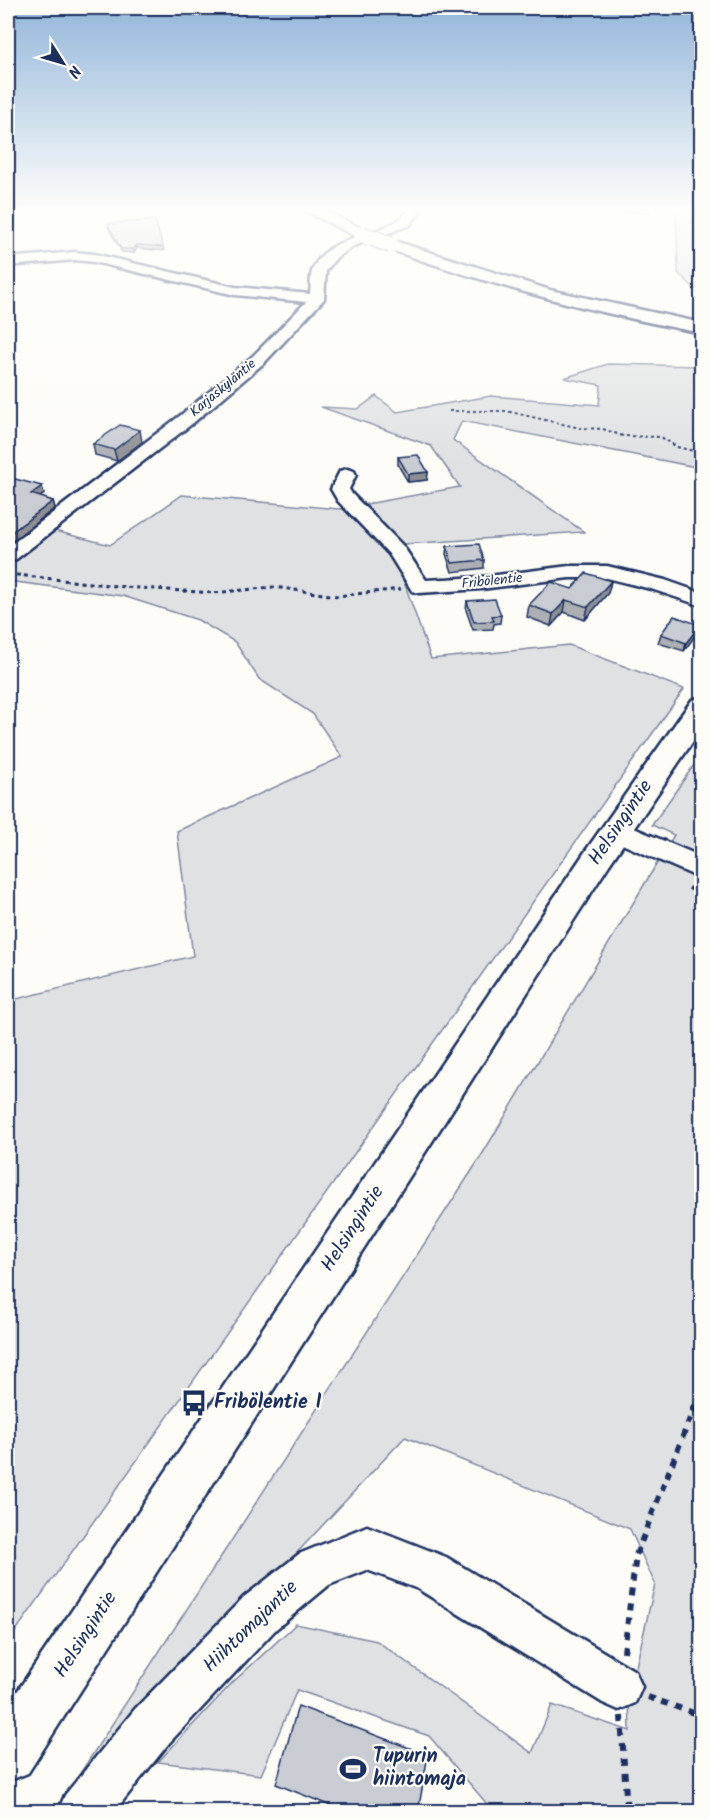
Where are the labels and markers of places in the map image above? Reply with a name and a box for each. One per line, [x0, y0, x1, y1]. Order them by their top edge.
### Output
place label: Fribölentie I [214, 1387, 322, 1419]
bus stop icon: Fribölentie I [179, 1388, 209, 1418]
place label: Tupurin hiintomaja [373, 1741, 466, 1796]
sports icon: Tupurin hiintomaja [338, 1754, 368, 1784]

